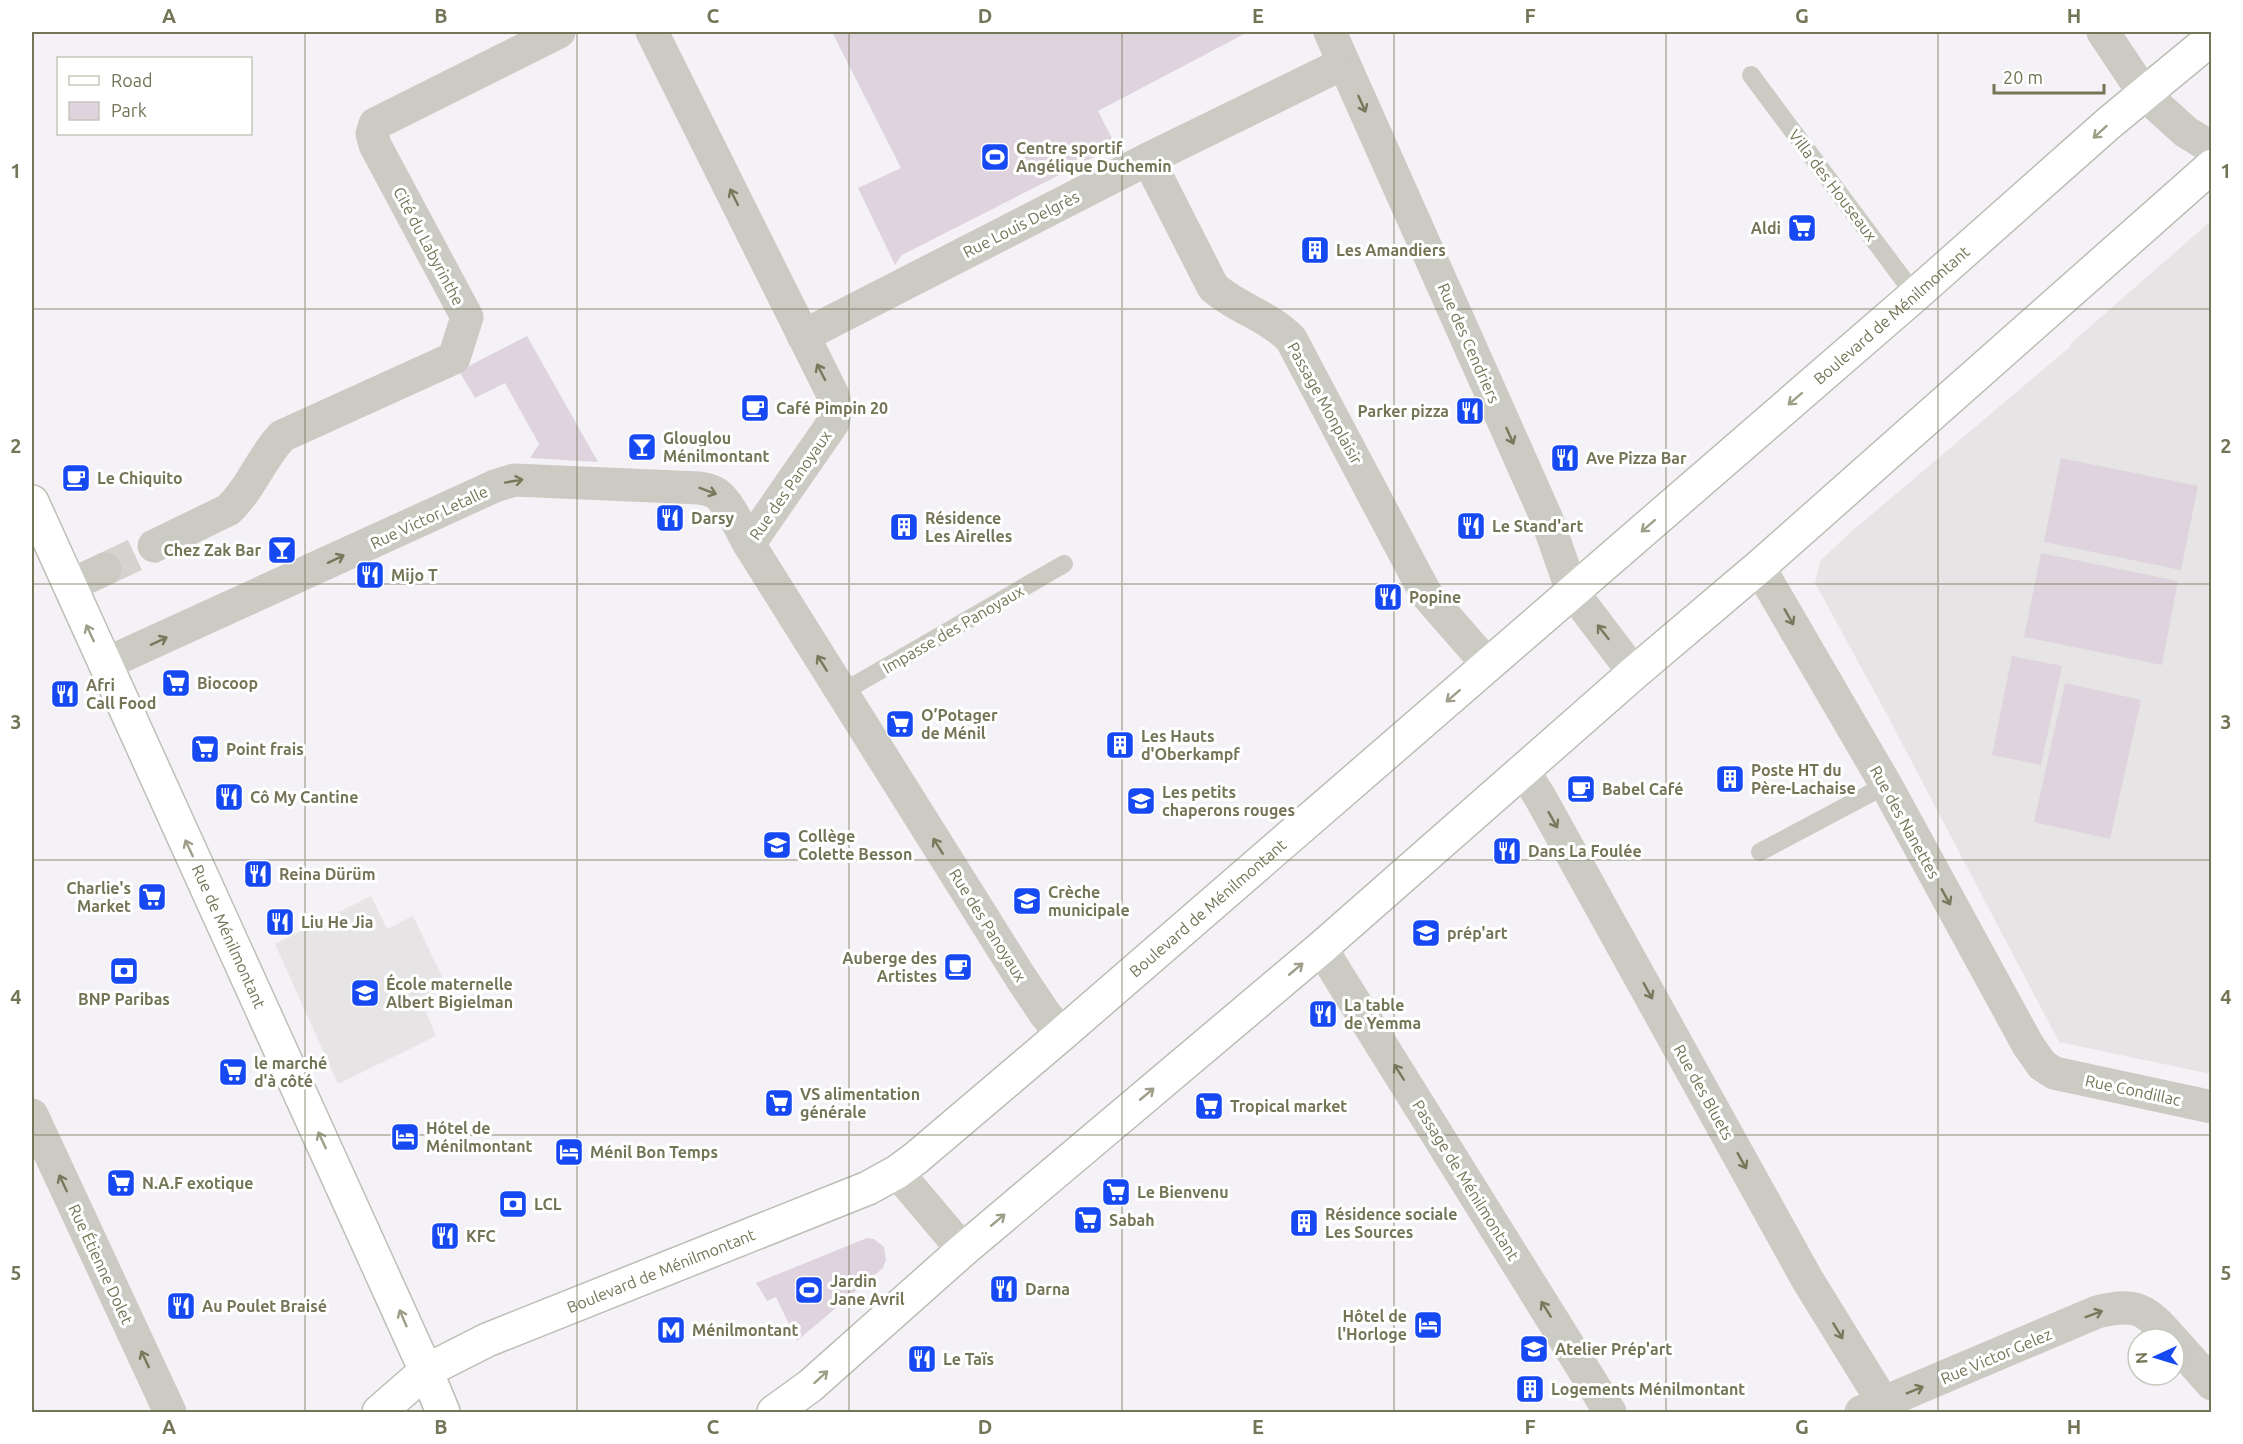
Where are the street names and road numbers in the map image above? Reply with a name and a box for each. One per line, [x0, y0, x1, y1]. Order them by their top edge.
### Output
street label: Villa des Houseaux [1785, 126, 1881, 244]
street label: Cité du Labyrinthe [390, 184, 468, 308]
street label: Rue Louis Delgrès [960, 187, 1082, 261]
street label: Boulevard de Ménilmontant [1810, 242, 1974, 388]
street label: Rue des Cendriers [1434, 280, 1504, 406]
street label: Passage Monplaisir [1284, 339, 1366, 467]
street label: Rue des Panoyaux [745, 427, 835, 543]
street label: Rue Victor Letalle [367, 482, 491, 552]
street label: Impasse des Panoyaux [879, 581, 1027, 677]
street label: Rue des Nanettes [1867, 762, 1944, 882]
street label: Boulevard de Ménilmontant [1126, 835, 1290, 980]
street label: Rue de Ménilmontant [189, 862, 270, 1012]
street label: Rue des Panoyaux [946, 865, 1030, 985]
street label: Rue des Bluets [1670, 1041, 1738, 1143]
street label: Rue Condillac [2084, 1071, 2183, 1109]
street label: Passage de Ménilmontant [1409, 1097, 1523, 1264]
street label: Rue Étienne Dolet [65, 1200, 139, 1328]
street label: Boulevard de Ménilmontant [564, 1225, 758, 1316]
street label: Rue Victor Gelez [1938, 1325, 2054, 1387]

